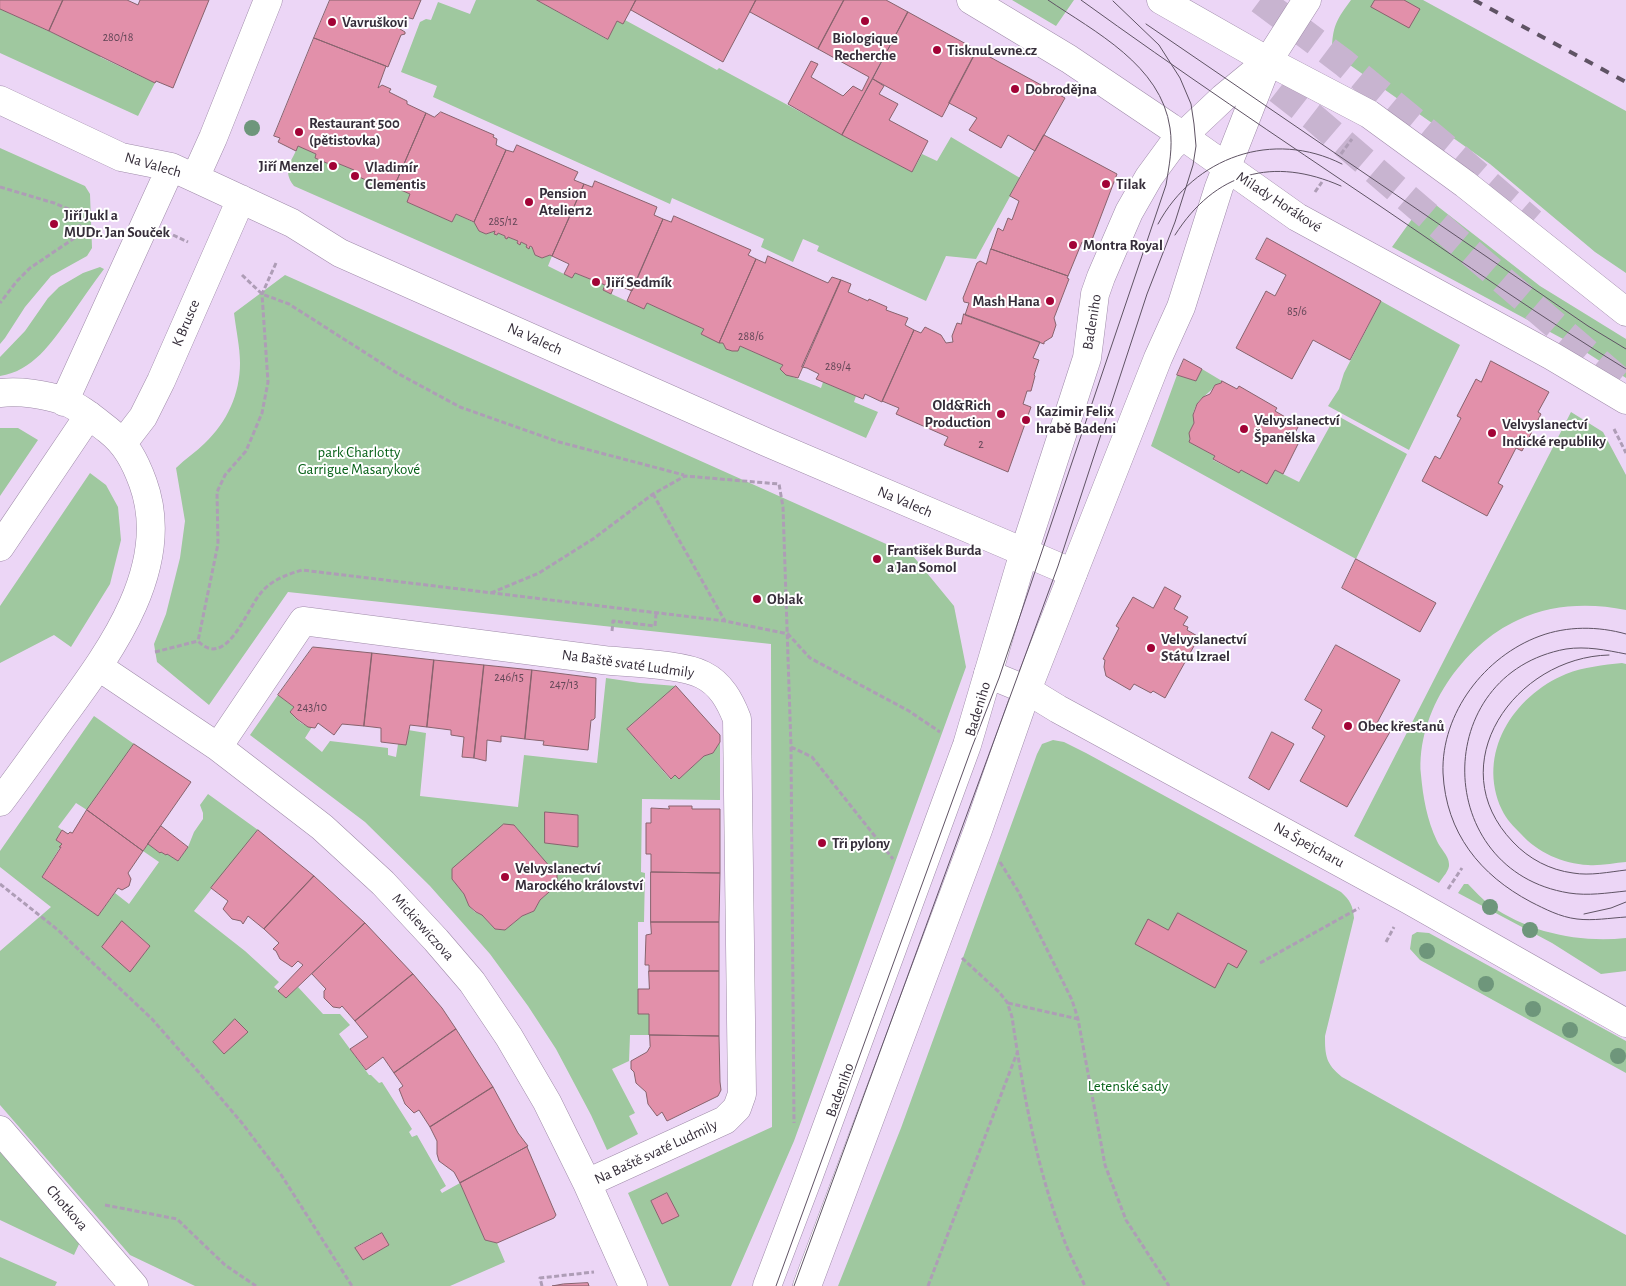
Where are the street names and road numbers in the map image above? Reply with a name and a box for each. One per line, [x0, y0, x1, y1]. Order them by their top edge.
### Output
street label: Na Valech [123, 148, 183, 182]
street label: Milady Horákové [1233, 168, 1325, 236]
street label: Badeniho [1079, 293, 1105, 351]
street label: K Brusce [168, 297, 204, 349]
street label: Na Valech [505, 319, 565, 359]
street label: Na Valech [875, 482, 935, 522]
street label: Na Baště svaté Ludmily [561, 646, 695, 682]
street label: Badeniho [961, 680, 995, 738]
street label: Na Špejcharu [1271, 818, 1347, 872]
street label: Mickiewiczova [388, 890, 458, 964]
street label: Badeniho [822, 1061, 858, 1119]
street label: Na Baště svaté Ludmily [592, 1116, 720, 1188]
street label: Chotkova [42, 1182, 92, 1234]

